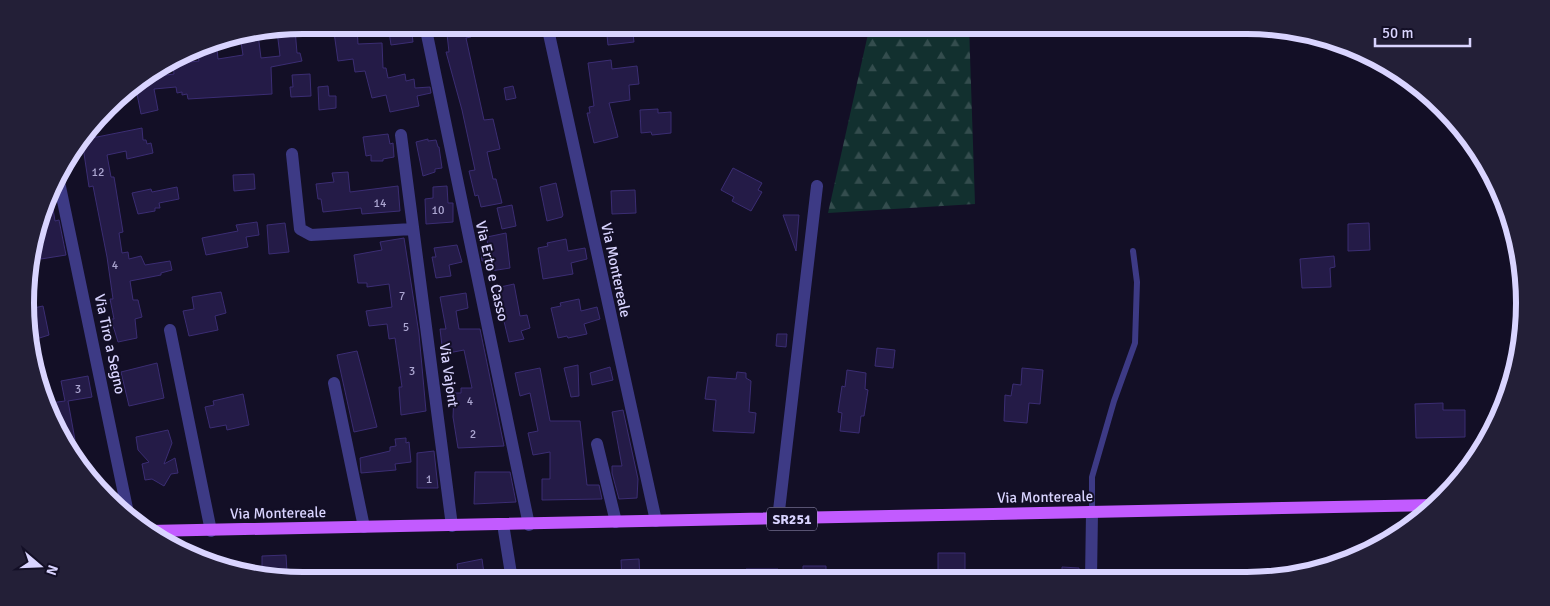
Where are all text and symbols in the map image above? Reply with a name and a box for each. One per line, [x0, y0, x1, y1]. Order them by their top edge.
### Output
scale bar [1375, 15, 1470, 47]
text: 50 m [1382, 24, 1413, 42]
house number: 12 [92, 165, 104, 180]
house number: 14 [374, 196, 387, 211]
house number: 10 [432, 203, 444, 218]
street label: Via Erto e Casso [472, 219, 512, 323]
street label: Via Montereale [597, 221, 635, 319]
house number: 4 [112, 258, 119, 273]
house number: 7 [399, 289, 405, 304]
street label: Via Tiro a Segno [91, 292, 129, 396]
house number: 5 [403, 320, 409, 335]
street label: Via Vajont [436, 342, 462, 408]
house number: 3 [409, 364, 415, 379]
house number: 3 [75, 382, 81, 397]
house number: 4 [467, 394, 474, 409]
house number: 2 [470, 427, 476, 442]
house number: 1 [426, 472, 432, 487]
street label: Via Montereale [997, 487, 1093, 507]
street label: Via Montereale [230, 503, 326, 523]
road number: SR251 [767, 508, 817, 530]
north arrow [15, 541, 65, 591]
text: N [42, 563, 61, 577]

